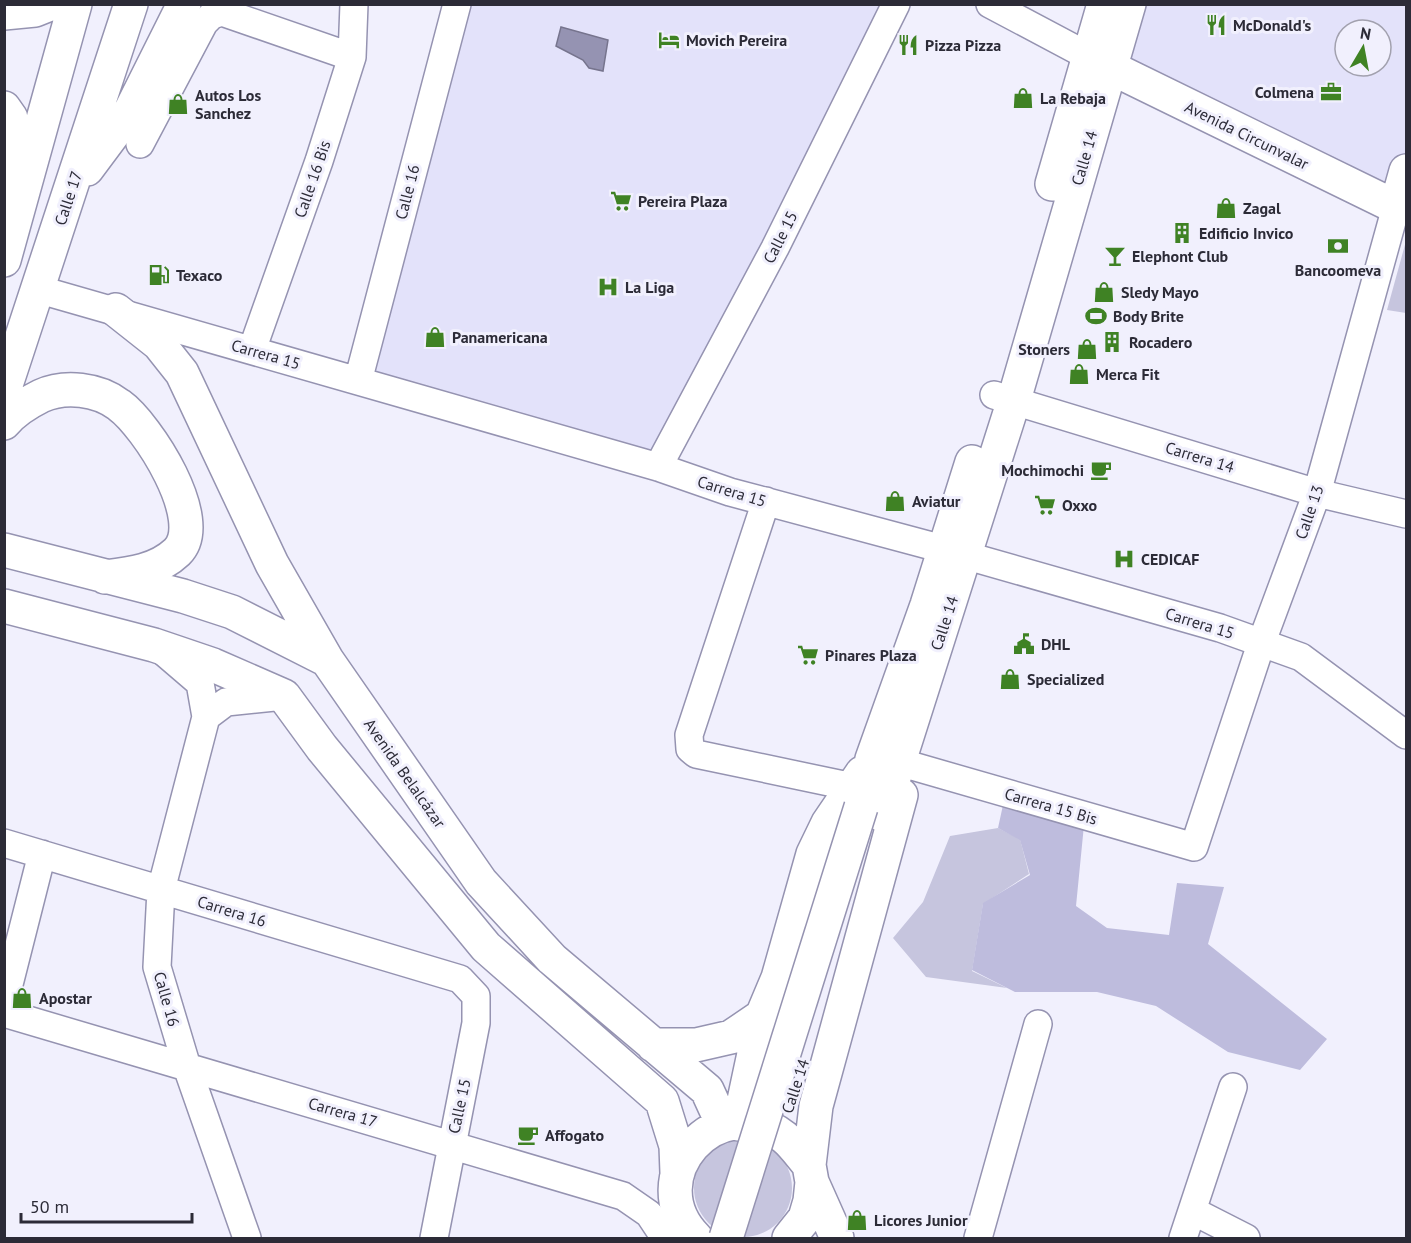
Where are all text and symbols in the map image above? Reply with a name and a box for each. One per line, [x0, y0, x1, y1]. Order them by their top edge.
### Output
restaurant icon: McDonald's [1204, 13, 1228, 37]
place label: McDonald's [1233, 15, 1312, 35]
north arrow [1333, 18, 1393, 78]
text: N [1359, 22, 1373, 44]
hotel icon: Movich Pereira [657, 28, 681, 52]
place label: Movich Pereira [686, 30, 787, 50]
restaurant icon: Pizza Pizza [896, 33, 920, 57]
place label: Pizza Pizza [925, 35, 1001, 55]
office icon: Colmena [1319, 80, 1343, 104]
place label: Colmena [1255, 82, 1314, 102]
place label: Autos Los Sanchez [195, 85, 261, 123]
shop icon: La Rebaja [1011, 86, 1035, 110]
place label: La Rebaja [1040, 88, 1106, 108]
shop icon: Autos Los Sanchez [166, 92, 190, 116]
street label: Avenida Circunvalar [1182, 96, 1313, 174]
street label: Calle 14 [1067, 128, 1101, 188]
street label: Calle 16 Bis [289, 137, 335, 220]
street label: Calle 16 [391, 162, 423, 222]
street label: Calle 17 [50, 168, 86, 228]
supermarket icon: Pereira Plaza [609, 189, 633, 213]
place label: Pereira Plaza [638, 191, 727, 211]
shop icon: Zagal [1214, 196, 1238, 220]
place label: Zagal [1243, 198, 1281, 218]
street label: Calle 15 [758, 208, 802, 266]
building icon: Edificio Invico [1170, 221, 1194, 245]
place label: Edificio Invico [1199, 223, 1294, 243]
bank icon: Bancoomeva [1326, 234, 1350, 258]
bar icon: Elephont Club [1103, 244, 1127, 268]
place label: Elephont Club [1132, 246, 1229, 266]
place label: Bancoomeva [1295, 260, 1381, 280]
fuel station icon: Texaco [147, 263, 171, 287]
place label: Texaco [176, 265, 223, 285]
hospital icon: La Liga [596, 275, 620, 299]
place label: La Liga [625, 277, 674, 297]
shop icon: Sledy Mayo [1092, 280, 1116, 304]
place label: Sledy Mayo [1121, 282, 1199, 302]
sports icon: Body Brite [1084, 304, 1108, 328]
place label: Body Brite [1113, 306, 1184, 326]
shop icon: Panamericana [423, 325, 447, 349]
place label: Panamericana [452, 327, 548, 347]
building icon: Rocadero [1100, 330, 1124, 354]
place label: Rocadero [1129, 332, 1193, 352]
street label: Carrera 15 [229, 335, 303, 373]
shop icon: Stoners [1075, 337, 1099, 361]
place label: Stoners [1018, 339, 1070, 359]
shop icon: Merca Fit [1067, 362, 1091, 386]
place label: Merca Fit [1096, 364, 1160, 384]
street label: Carrera 14 [1163, 437, 1237, 477]
cafe icon: Mochimochi [1089, 458, 1113, 482]
place label: Mochimochi [1001, 460, 1084, 480]
street label: Carrera 15 [695, 471, 769, 511]
street label: Calle 13 [1290, 482, 1328, 542]
shop icon: Aviatur [883, 489, 907, 513]
place label: Aviatur [912, 491, 961, 511]
supermarket icon: Oxxo [1033, 493, 1057, 517]
place label: Oxxo [1062, 495, 1098, 515]
hospital icon: CEDICAF [1112, 547, 1136, 571]
place label: CEDICAF [1141, 549, 1199, 569]
street label: Calle 14 [926, 593, 962, 653]
street label: Carrera 15 [1163, 603, 1237, 643]
public building icon: DHL [1012, 632, 1036, 656]
place label: DHL [1041, 634, 1071, 654]
supermarket icon: Pinares Plaza [796, 643, 820, 667]
place label: Pinares Plaza [825, 645, 917, 665]
shop icon: Specialized [998, 667, 1022, 691]
place label: Specialized [1027, 669, 1104, 689]
street label: Avenida Belalcázar [360, 715, 450, 832]
street label: Carrera 15 Bis [1002, 783, 1100, 829]
street label: Carrera 16 [195, 891, 269, 931]
street label: Calle 16 [150, 969, 184, 1029]
shop icon: Apostar [10, 986, 34, 1010]
place label: Apostar [39, 988, 92, 1008]
street label: Calle 14 [777, 1056, 813, 1116]
street label: Calle 15 [443, 1077, 475, 1135]
street label: Carrera 17 [306, 1093, 380, 1131]
cafe icon: Affogato [516, 1123, 540, 1147]
place label: Affogato [545, 1125, 604, 1145]
scale bar [21, 1186, 192, 1224]
text: 50 m [30, 1195, 69, 1218]
shop icon: Licores Junior [845, 1208, 869, 1232]
place label: Licores Junior [874, 1210, 968, 1230]

